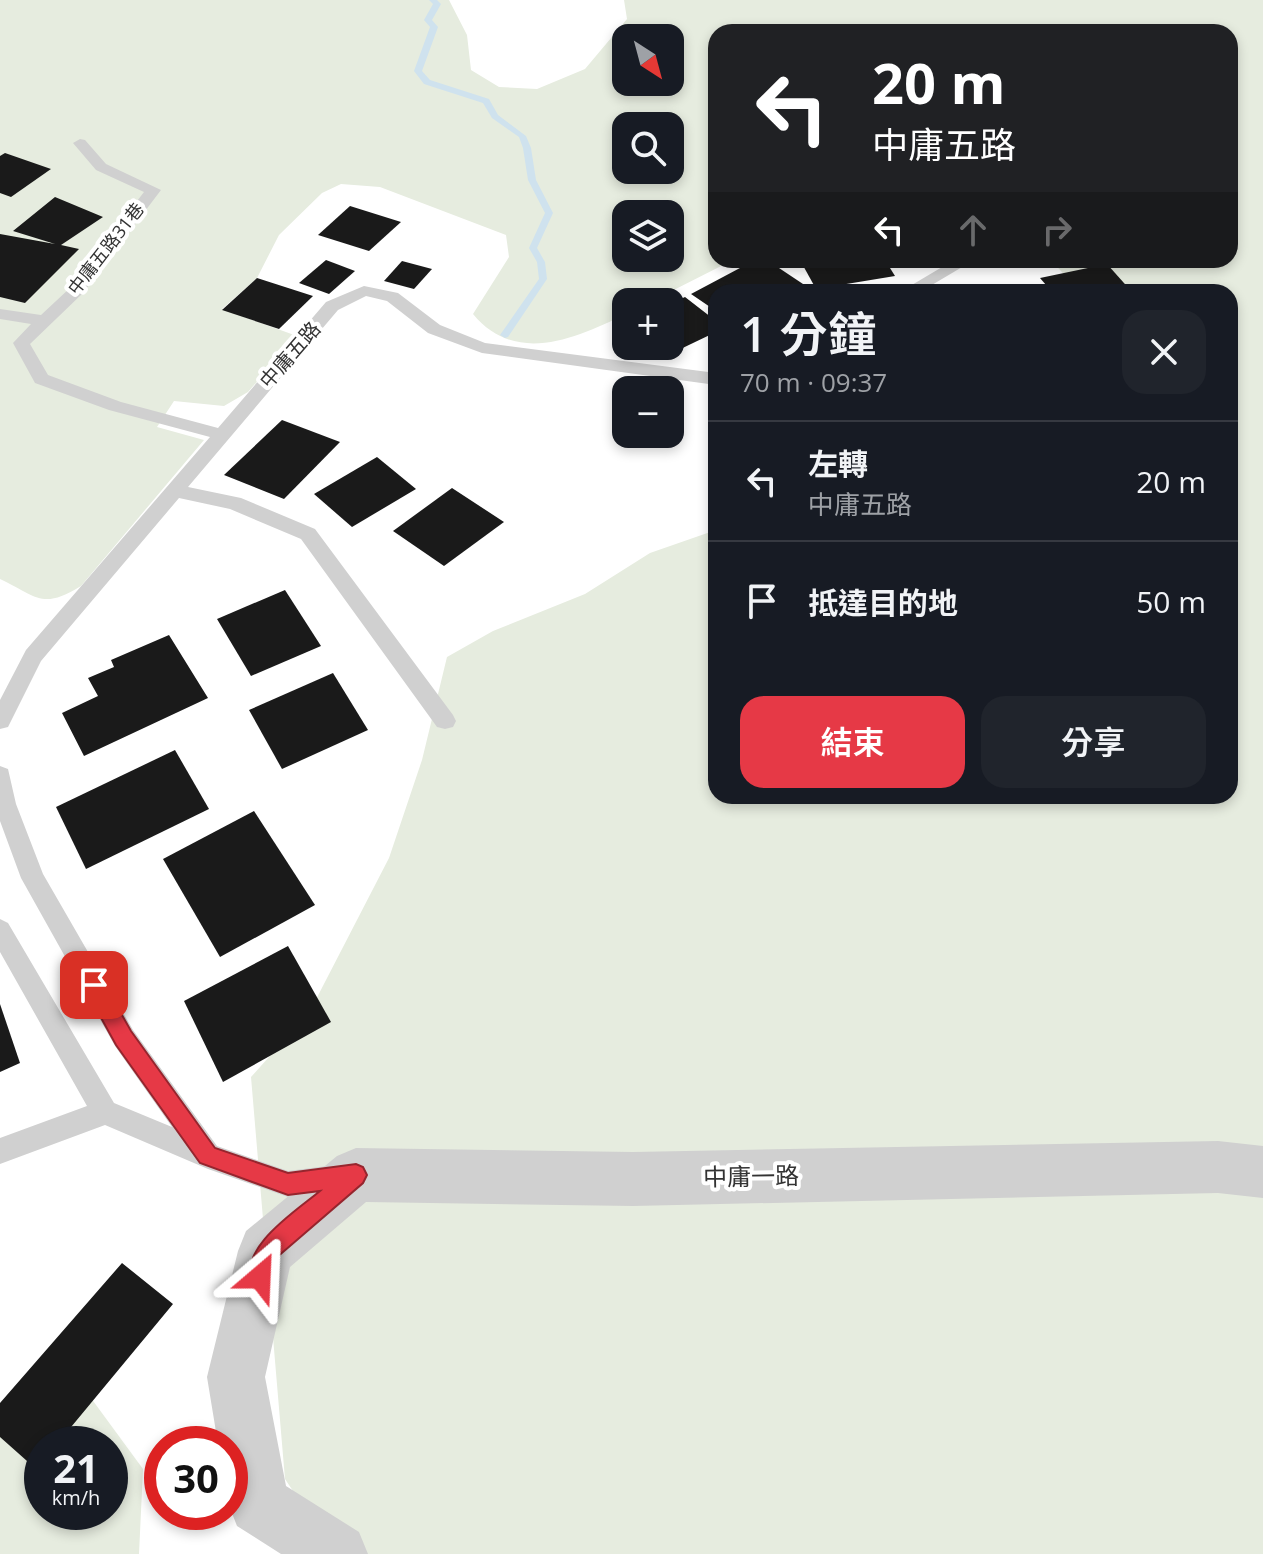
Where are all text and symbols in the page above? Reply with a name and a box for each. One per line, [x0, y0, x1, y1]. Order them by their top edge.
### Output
north arrow [612, 24, 684, 96]
map controls [612, 24, 684, 448]
text: 20 m [872, 44, 1006, 120]
icon: left [740, 56, 844, 160]
button: search [612, 112, 684, 184]
text: 中庸五路 [872, 120, 1016, 169]
street label: 中庸五路31巷 [62, 197, 149, 299]
button: layers [612, 200, 684, 272]
icon: left [867, 208, 911, 252]
icon: ahead [951, 208, 995, 252]
icon: right [1035, 208, 1079, 252]
button: + [612, 288, 684, 360]
text: 1 分鐘 [740, 301, 876, 366]
button: close [1122, 310, 1206, 394]
street label: 中庸五路 [253, 316, 326, 394]
text: 70 m · 09:37 [740, 364, 887, 400]
button: − [612, 376, 684, 448]
text: 左轉 [808, 443, 868, 484]
icon: left [740, 459, 784, 503]
text: 20 m [1136, 461, 1206, 502]
text: 中庸五路 [808, 486, 912, 522]
icon: arrive [740, 579, 784, 623]
text: 50 m [1136, 581, 1206, 622]
text: 抵達目的地 [808, 582, 958, 623]
button: 結束 [740, 696, 965, 788]
button: 分享 [981, 696, 1206, 788]
pin [60, 951, 128, 1019]
icon: arrive [72, 963, 116, 1007]
street label: 中庸一路 [703, 1158, 799, 1193]
position arrow [218, 1235, 302, 1319]
speed limit sign: 30 [144, 1426, 248, 1530]
text: 21 [53, 1440, 99, 1495]
text: km/h [52, 1484, 100, 1511]

